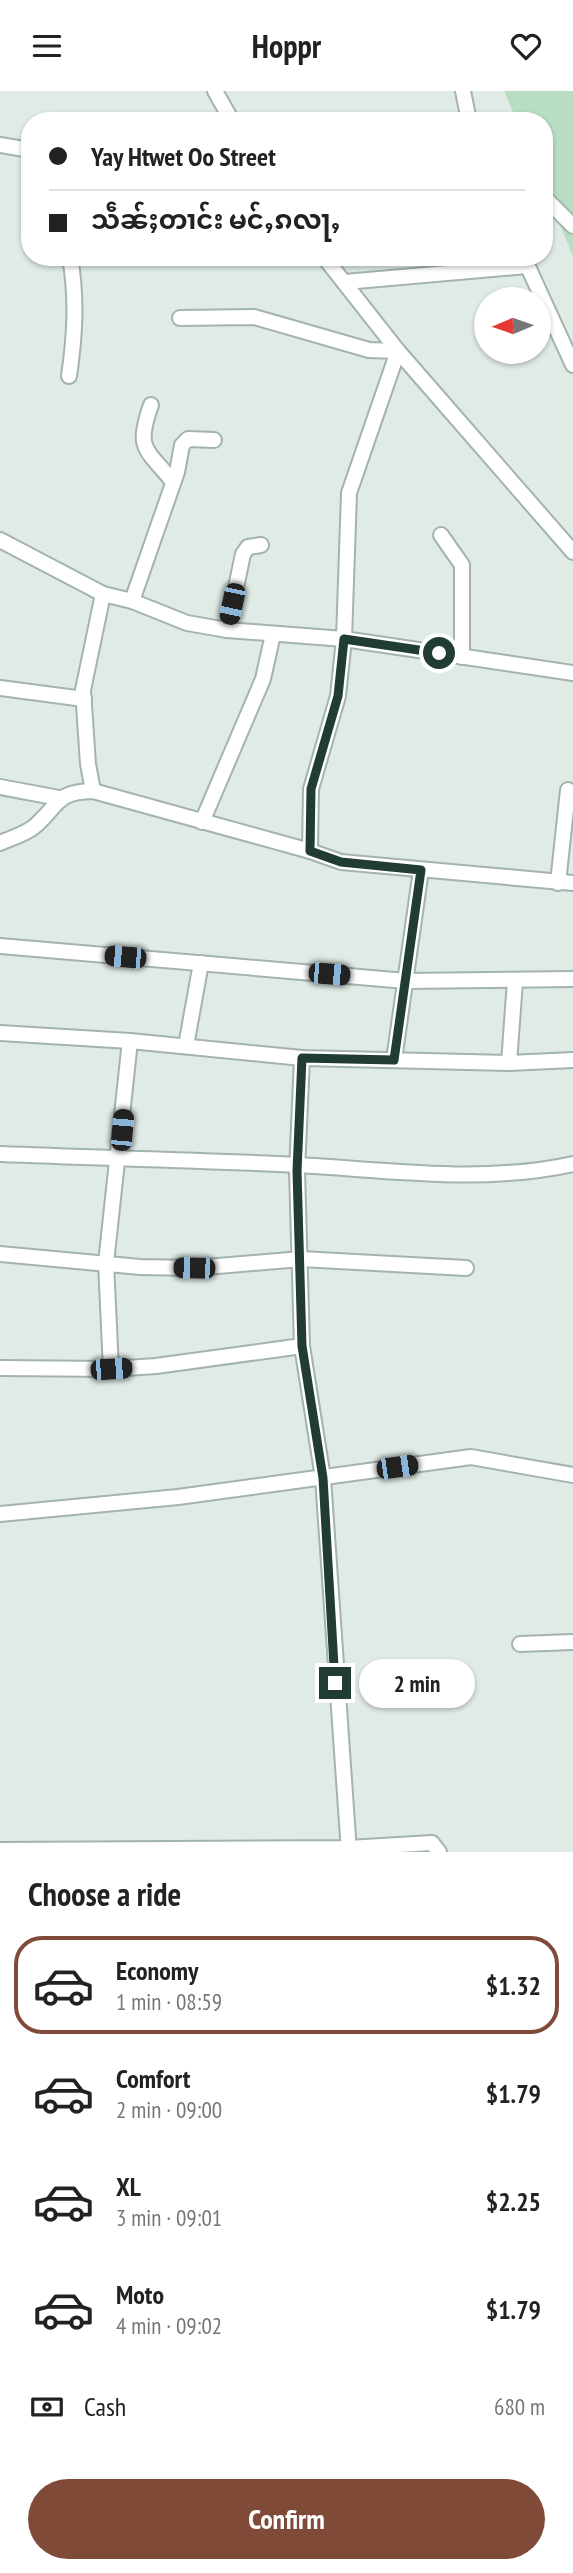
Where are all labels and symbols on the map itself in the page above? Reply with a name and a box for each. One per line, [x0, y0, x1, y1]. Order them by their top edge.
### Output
north arrow [474, 287, 551, 364]
car [218, 581, 247, 627]
route start [423, 637, 455, 669]
car [104, 945, 147, 969]
car [308, 962, 351, 986]
car [110, 1108, 135, 1152]
car [173, 1257, 216, 1279]
car [90, 1357, 133, 1381]
car [375, 1454, 420, 1480]
callout: 2 min [360, 1659, 475, 1707]
route end [319, 1667, 351, 1699]

